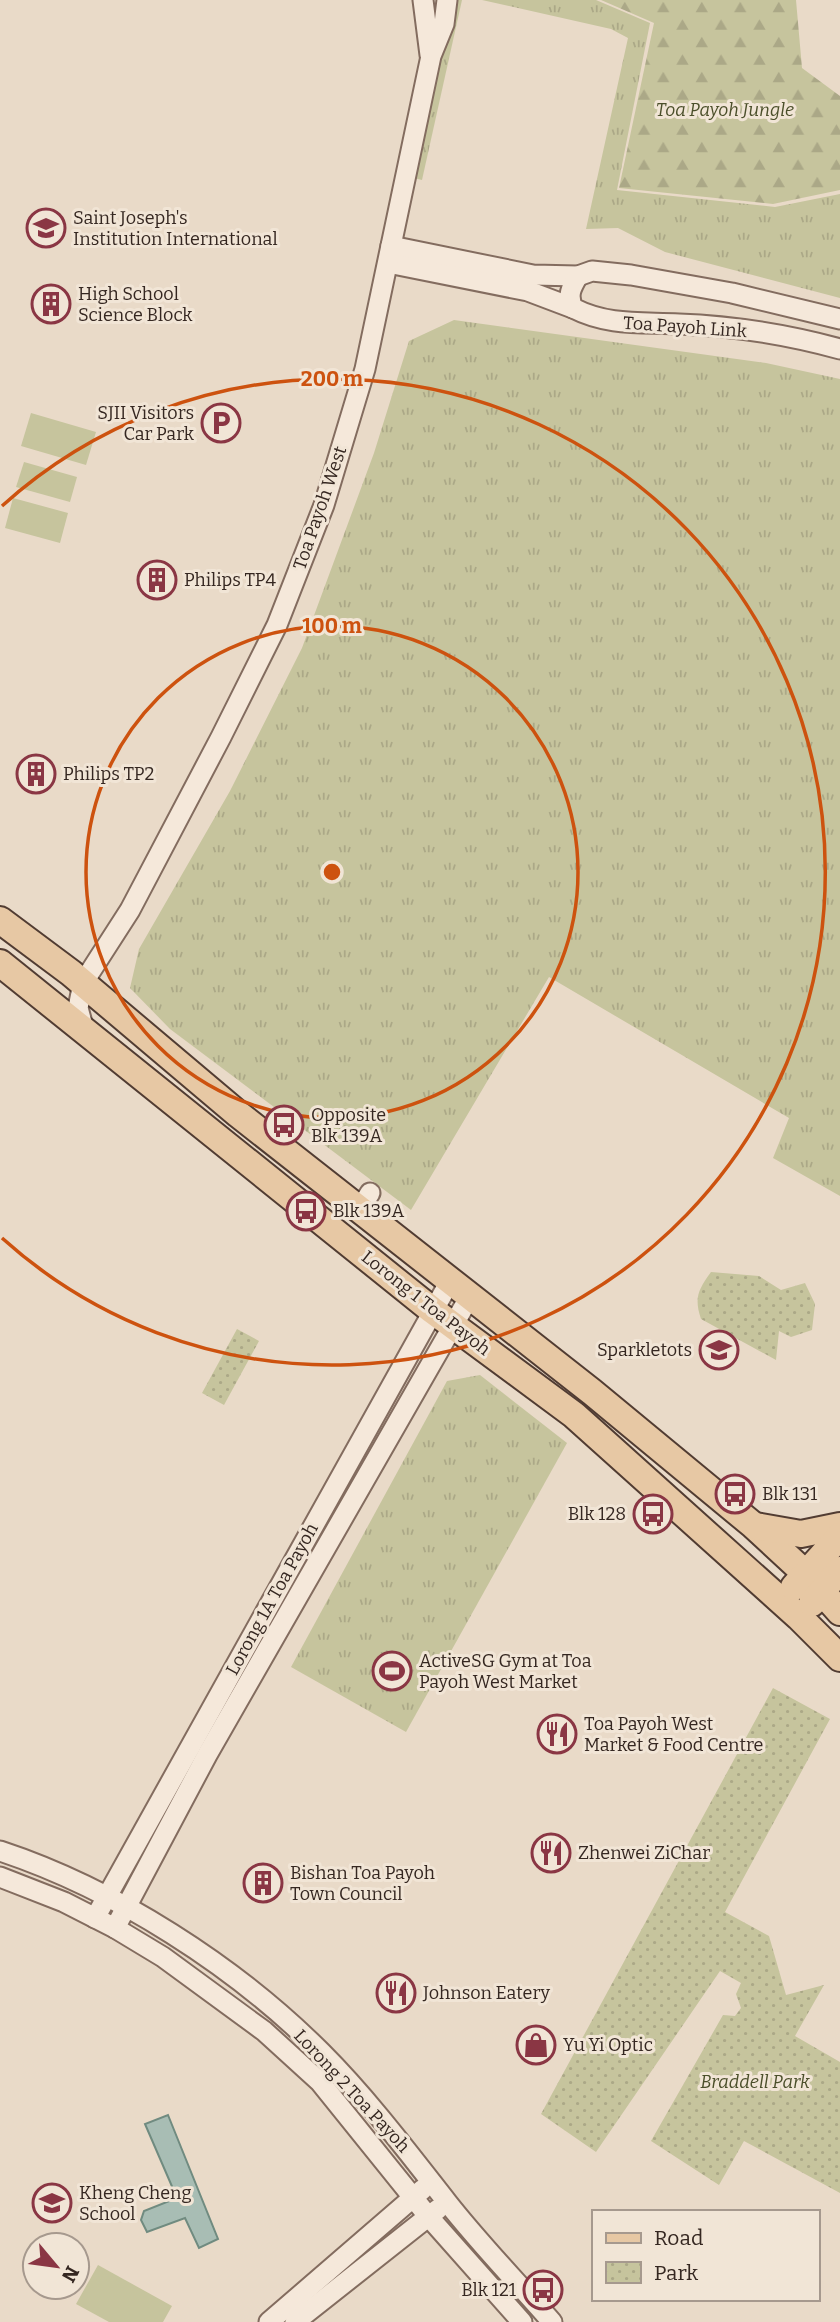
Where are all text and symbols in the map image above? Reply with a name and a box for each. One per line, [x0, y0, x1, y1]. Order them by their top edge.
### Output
park label: Toa Payoh Jungle [656, 99, 794, 121]
school or university icon: Saint Joseph's Institution International [25, 207, 67, 249]
place label: Saint Joseph's Institution International [73, 207, 278, 250]
building icon: High School Science Block [30, 283, 72, 325]
place label: High School Science Block [78, 283, 193, 326]
street label: Toa Payoh Link [622, 312, 748, 342]
text: 200 m [301, 366, 363, 392]
place label: SJII Visitors Car Park [97, 402, 195, 445]
parking icon: SJII Visitors Car Park [200, 402, 242, 444]
street label: Toa Payoh West [289, 443, 352, 573]
building icon: Philips TP4 [136, 559, 178, 601]
place label: Philips TP4 [184, 569, 276, 591]
text: 100 m [302, 613, 362, 639]
building icon: Philips TP2 [15, 753, 57, 795]
place label: Philips TP2 [63, 763, 154, 785]
centre of rings [320, 860, 344, 884]
bus stop icon: Opposite Blk 139A [263, 1104, 305, 1146]
place label: Opposite Blk 139A [311, 1104, 386, 1147]
bus stop icon: Blk 139A [285, 1190, 327, 1232]
place label: Blk 139A [333, 1200, 404, 1222]
street label: Lorong 1 Toa Payoh [357, 1246, 495, 1360]
school or university icon: Sparkletots [698, 1329, 740, 1371]
place label: Sparkletots [597, 1339, 692, 1361]
bus stop icon: Blk 131 [714, 1473, 756, 1515]
place label: Blk 131 [762, 1483, 818, 1505]
bus stop icon: Blk 128 [632, 1493, 674, 1535]
place label: Blk 128 [568, 1503, 626, 1525]
street label: Lorong 1A Toa Payoh [221, 1519, 323, 1679]
sports icon: ActiveSG Gym at Toa Payoh West Market [371, 1650, 413, 1692]
place label: ActiveSG Gym at Toa Payoh West Market [419, 1650, 592, 1693]
restaurant icon: Toa Payoh West Market & Food Centre [536, 1713, 578, 1755]
place label: Toa Payoh West Market & Food Centre [584, 1713, 763, 1756]
restaurant icon: Zhenwei ZiChar [530, 1832, 572, 1874]
place label: Zhenwei ZiChar [578, 1842, 710, 1864]
building icon: Bishan Toa Payoh Town Council [242, 1862, 284, 1904]
place label: Bishan Toa Payoh Town Council [290, 1862, 435, 1905]
restaurant icon: Johnson Eatery [375, 1972, 417, 2014]
place label: Johnson Eatery [422, 1982, 551, 2004]
shop icon: Yu Yi Optic [515, 2024, 557, 2066]
street label: Lorong 2 Toa Payoh [289, 2025, 415, 2157]
place label: Yu Yi Optic [563, 2034, 653, 2056]
park label: Braddell Park [700, 2071, 810, 2093]
school or university icon: Kheng Cheng School [31, 2182, 73, 2224]
place label: Kheng Cheng School [79, 2182, 191, 2225]
legend [592, 2210, 819, 2301]
text: Road [654, 2225, 703, 2251]
north arrow [21, 2231, 91, 2301]
text: Park [654, 2260, 698, 2286]
text: N [57, 2262, 84, 2286]
bus stop icon: Blk 121 [522, 2269, 564, 2311]
place label: Blk 121 [461, 2279, 517, 2301]

